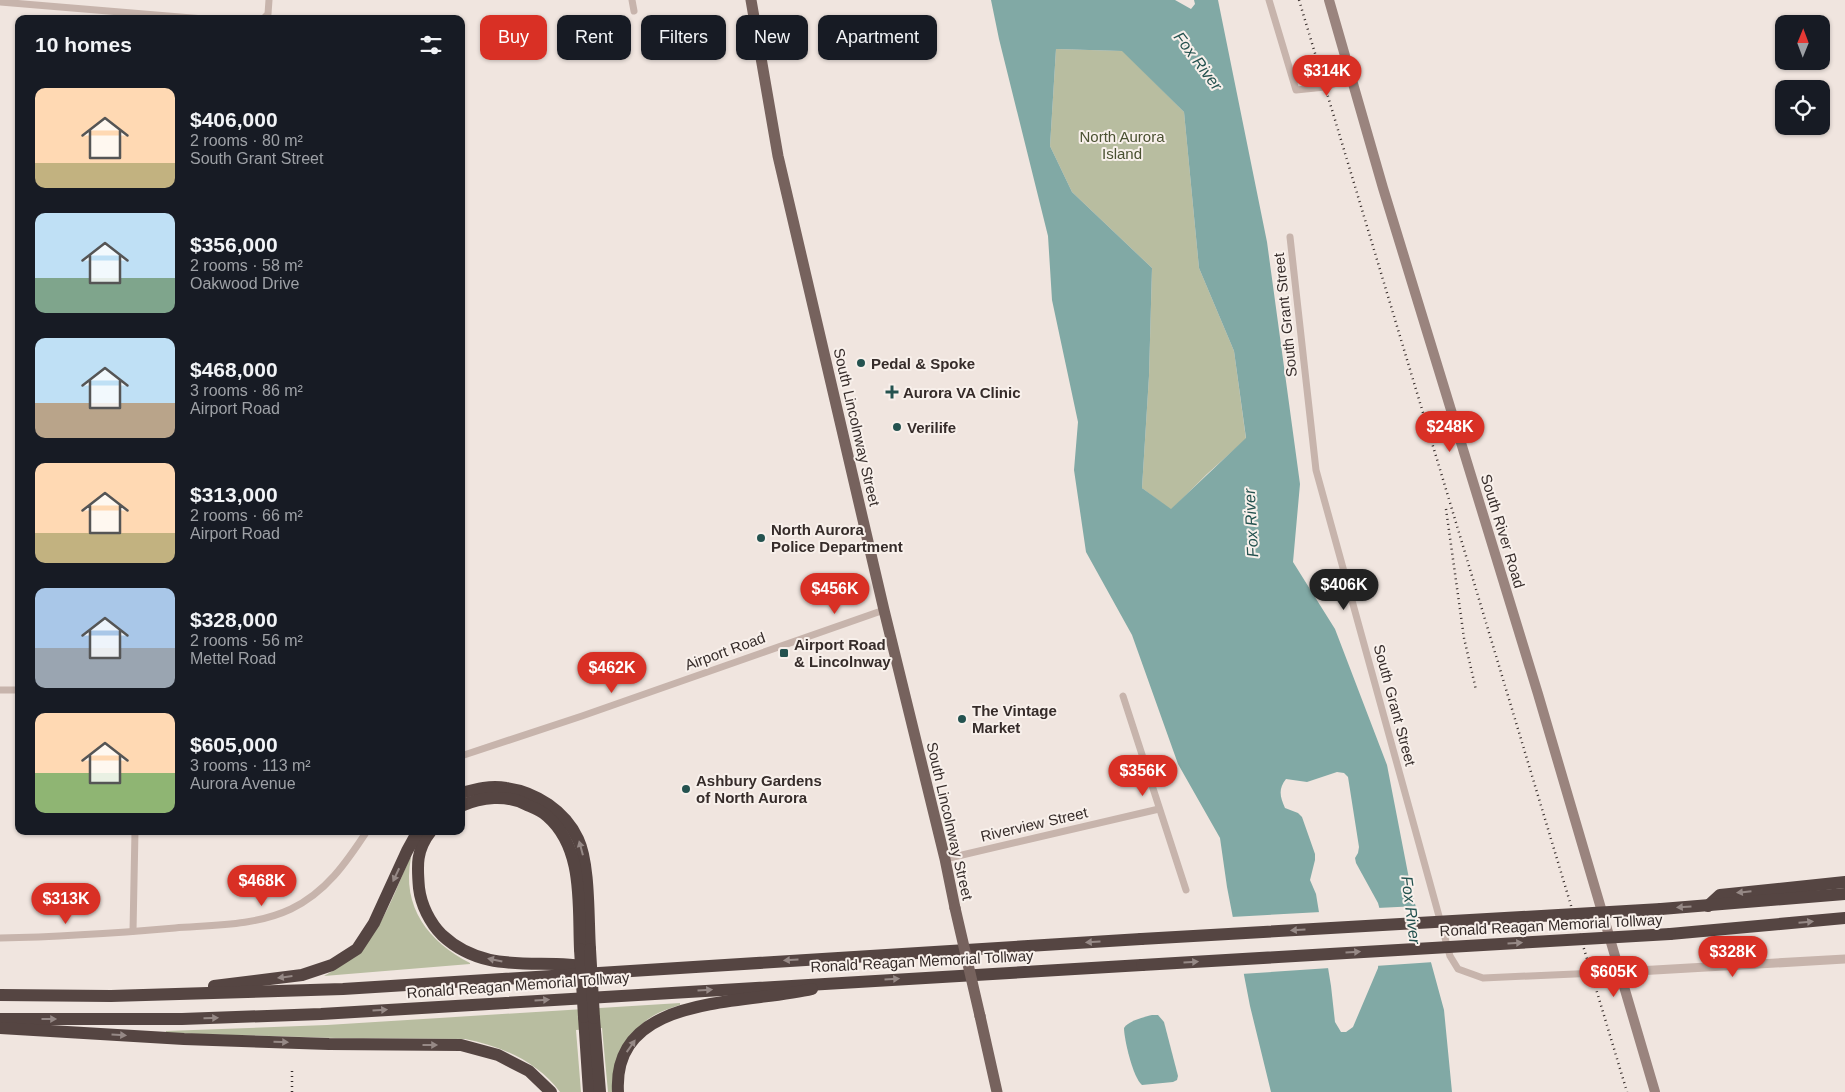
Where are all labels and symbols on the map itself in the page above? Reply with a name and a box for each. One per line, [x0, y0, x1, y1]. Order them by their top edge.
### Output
north arrow [1775, 15, 1830, 70]
water label: Fox River [1171, 29, 1226, 94]
pin: $314K [1292, 54, 1362, 97]
park label: North Aurora Island [1079, 128, 1165, 162]
street label: South Grant Street [1270, 251, 1300, 378]
street label: South Lincolnway Street [831, 346, 884, 509]
place label: Pedal & Spoke [871, 355, 975, 372]
marker: Pedal & Spoke [855, 357, 867, 369]
place label: Aurora VA Clinic [903, 384, 1021, 401]
marker: Aurora VA Clinic [885, 385, 899, 399]
pin: $248K [1415, 410, 1485, 453]
place label: Verilife [907, 419, 956, 436]
marker: Verilife [891, 421, 903, 433]
street label: South River Road [1478, 472, 1528, 590]
water label: Fox River [1241, 488, 1261, 558]
place label: North Aurora Police Department [771, 521, 903, 555]
marker: North Aurora Police Department [755, 532, 767, 544]
pin: $406K [1309, 568, 1379, 611]
pin: $456K [800, 572, 870, 615]
street label: Airport Road [683, 629, 767, 673]
place label: Airport Road & Lincolnway [794, 636, 891, 670]
street label: South Grant Street [1371, 642, 1420, 768]
marker: Airport Road & Lincolnway [778, 647, 790, 659]
pin: $462K [577, 652, 647, 694]
place label: The Vintage Market [972, 702, 1057, 736]
marker: The Vintage Market [956, 713, 968, 725]
street label: South Lincolnway Street [924, 740, 977, 903]
pin: $356K [1108, 754, 1178, 797]
place label: Ashbury Gardens of North Aurora [696, 772, 822, 806]
marker: Ashbury Gardens of North Aurora [680, 783, 692, 795]
street label: Riverview Street [979, 803, 1090, 845]
one-way arrow [576, 840, 584, 855]
pin: $468K [227, 864, 297, 907]
one-way arrow [392, 868, 400, 882]
water label: Fox River [1398, 875, 1424, 946]
pin: $313K [31, 882, 101, 925]
one-way arrow [1736, 888, 1752, 896]
one-way arrow [1676, 904, 1692, 912]
street label: Ronald Reagan Memorial Tollway [1439, 911, 1663, 939]
one-way arrow [1798, 917, 1814, 925]
one-way arrow [1289, 926, 1305, 934]
pin: $328K [1698, 936, 1768, 978]
one-way arrow [1084, 938, 1100, 946]
one-way arrow [1508, 938, 1524, 946]
street label: Ronald Reagan Memorial Tollway [810, 947, 1034, 975]
one-way arrow [1345, 948, 1361, 956]
one-way arrow [487, 956, 502, 964]
pin: $605K [1579, 956, 1649, 998]
one-way arrow [782, 957, 798, 965]
one-way arrow [1183, 957, 1199, 965]
street label: Ronald Reagan Memorial Tollway [406, 969, 630, 1001]
one-way arrow [277, 973, 293, 981]
one-way arrow [884, 974, 900, 982]
one-way arrow [697, 986, 713, 994]
one-way arrow [535, 996, 551, 1004]
one-way arrow [372, 1006, 388, 1014]
one-way arrow [203, 1013, 219, 1021]
one-way arrow [41, 1015, 57, 1023]
one-way arrow [111, 1032, 127, 1040]
one-way arrow [273, 1039, 289, 1047]
one-way arrow [626, 1039, 636, 1053]
one-way arrow [422, 1041, 438, 1049]

